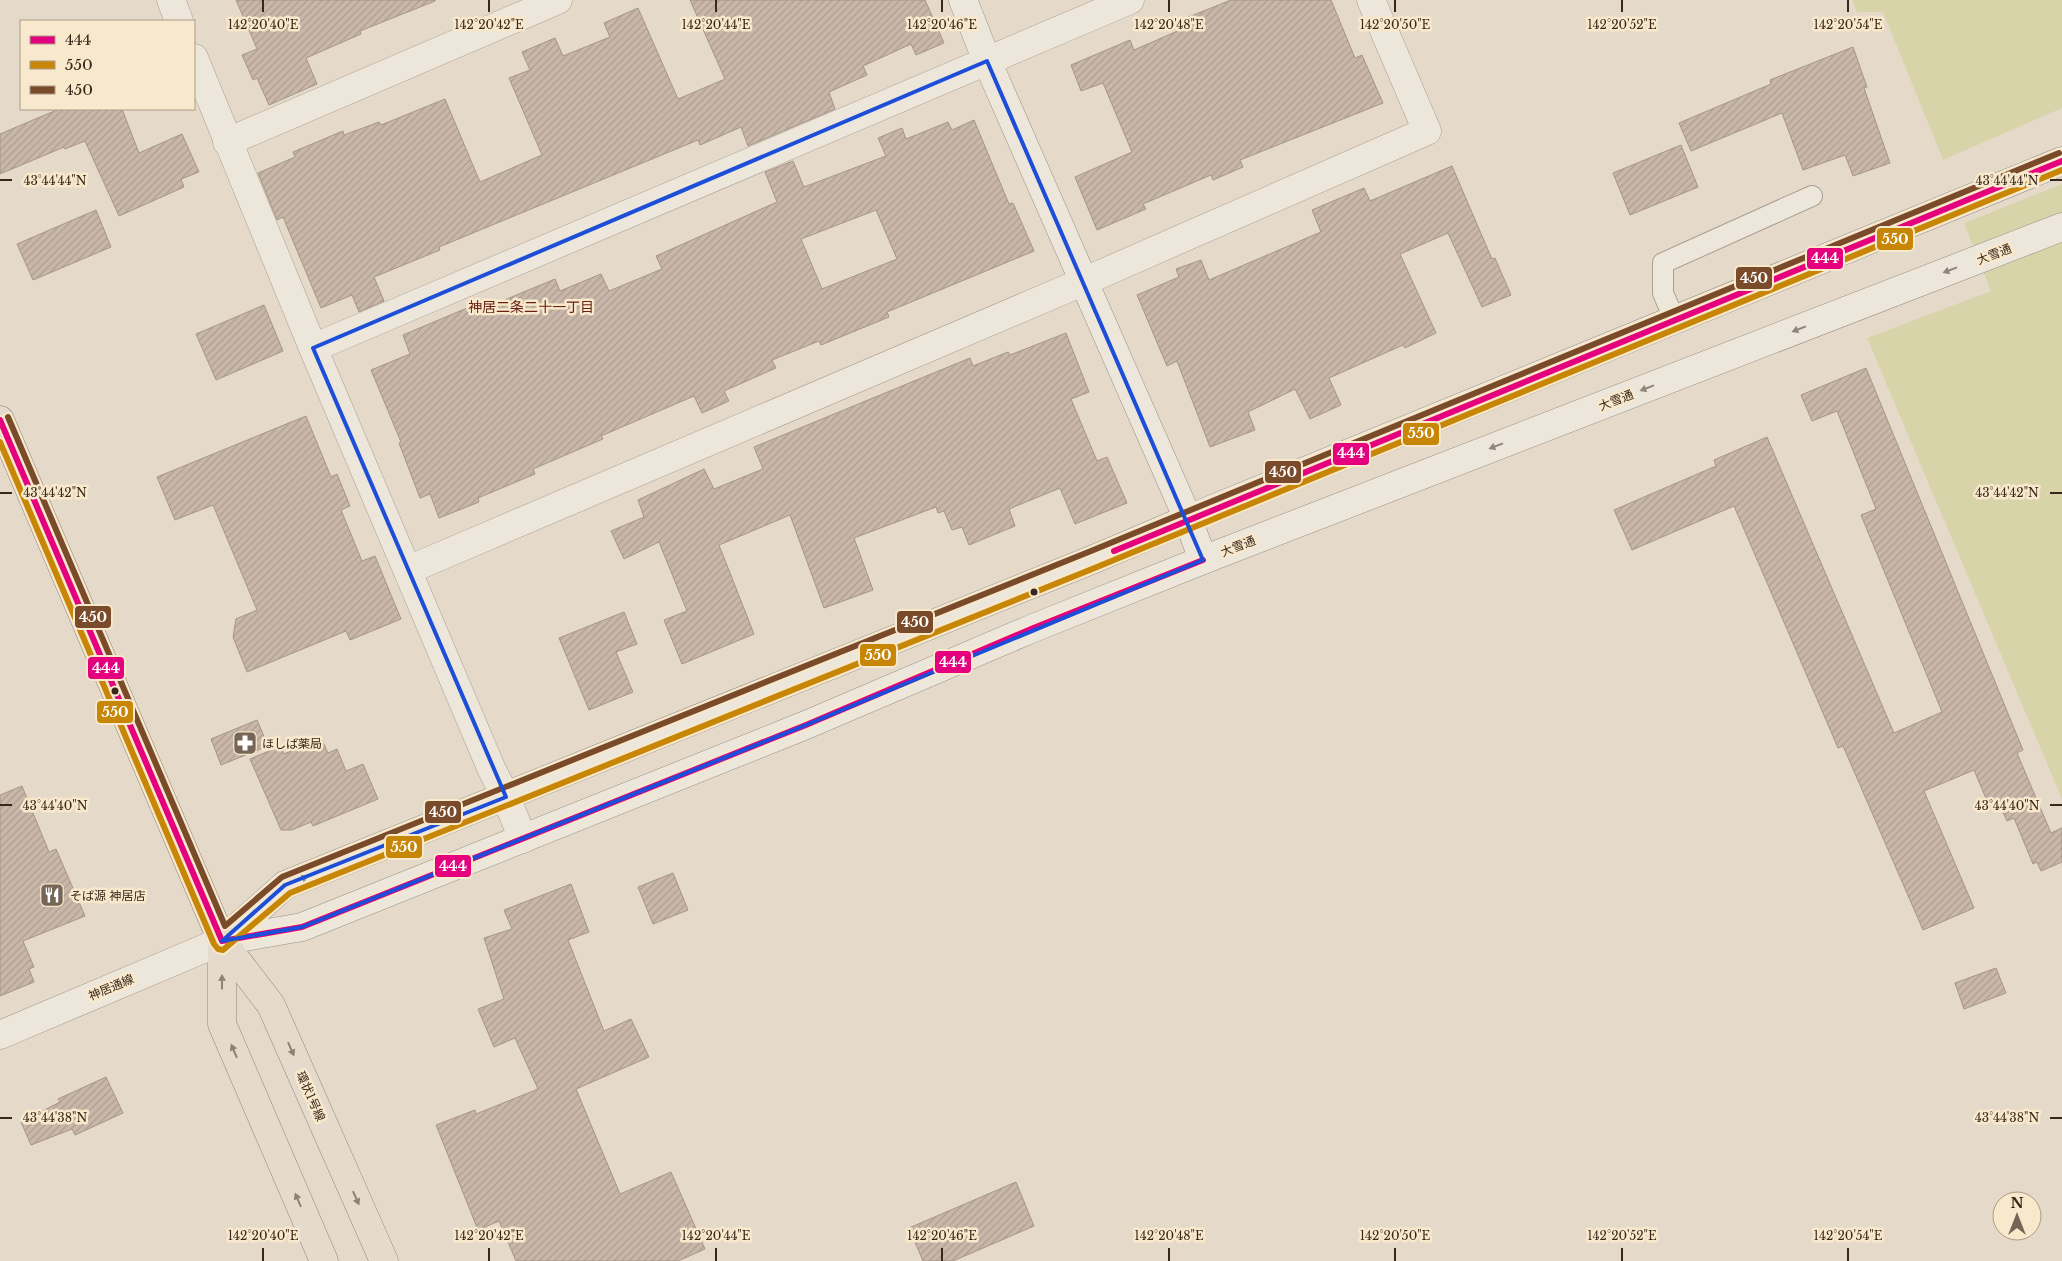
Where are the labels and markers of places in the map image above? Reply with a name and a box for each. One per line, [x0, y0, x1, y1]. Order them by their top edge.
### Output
unlabelled marker [1029, 587, 1039, 597]
unlabelled marker [110, 686, 120, 696]
pharmacy icon: ほしば薬局 [232, 730, 258, 756]
place label: ほしば薬局 [262, 736, 322, 751]
restaurant icon: そば源 神居店 [39, 882, 65, 908]
place label: そば源 神居店 [70, 888, 145, 903]

